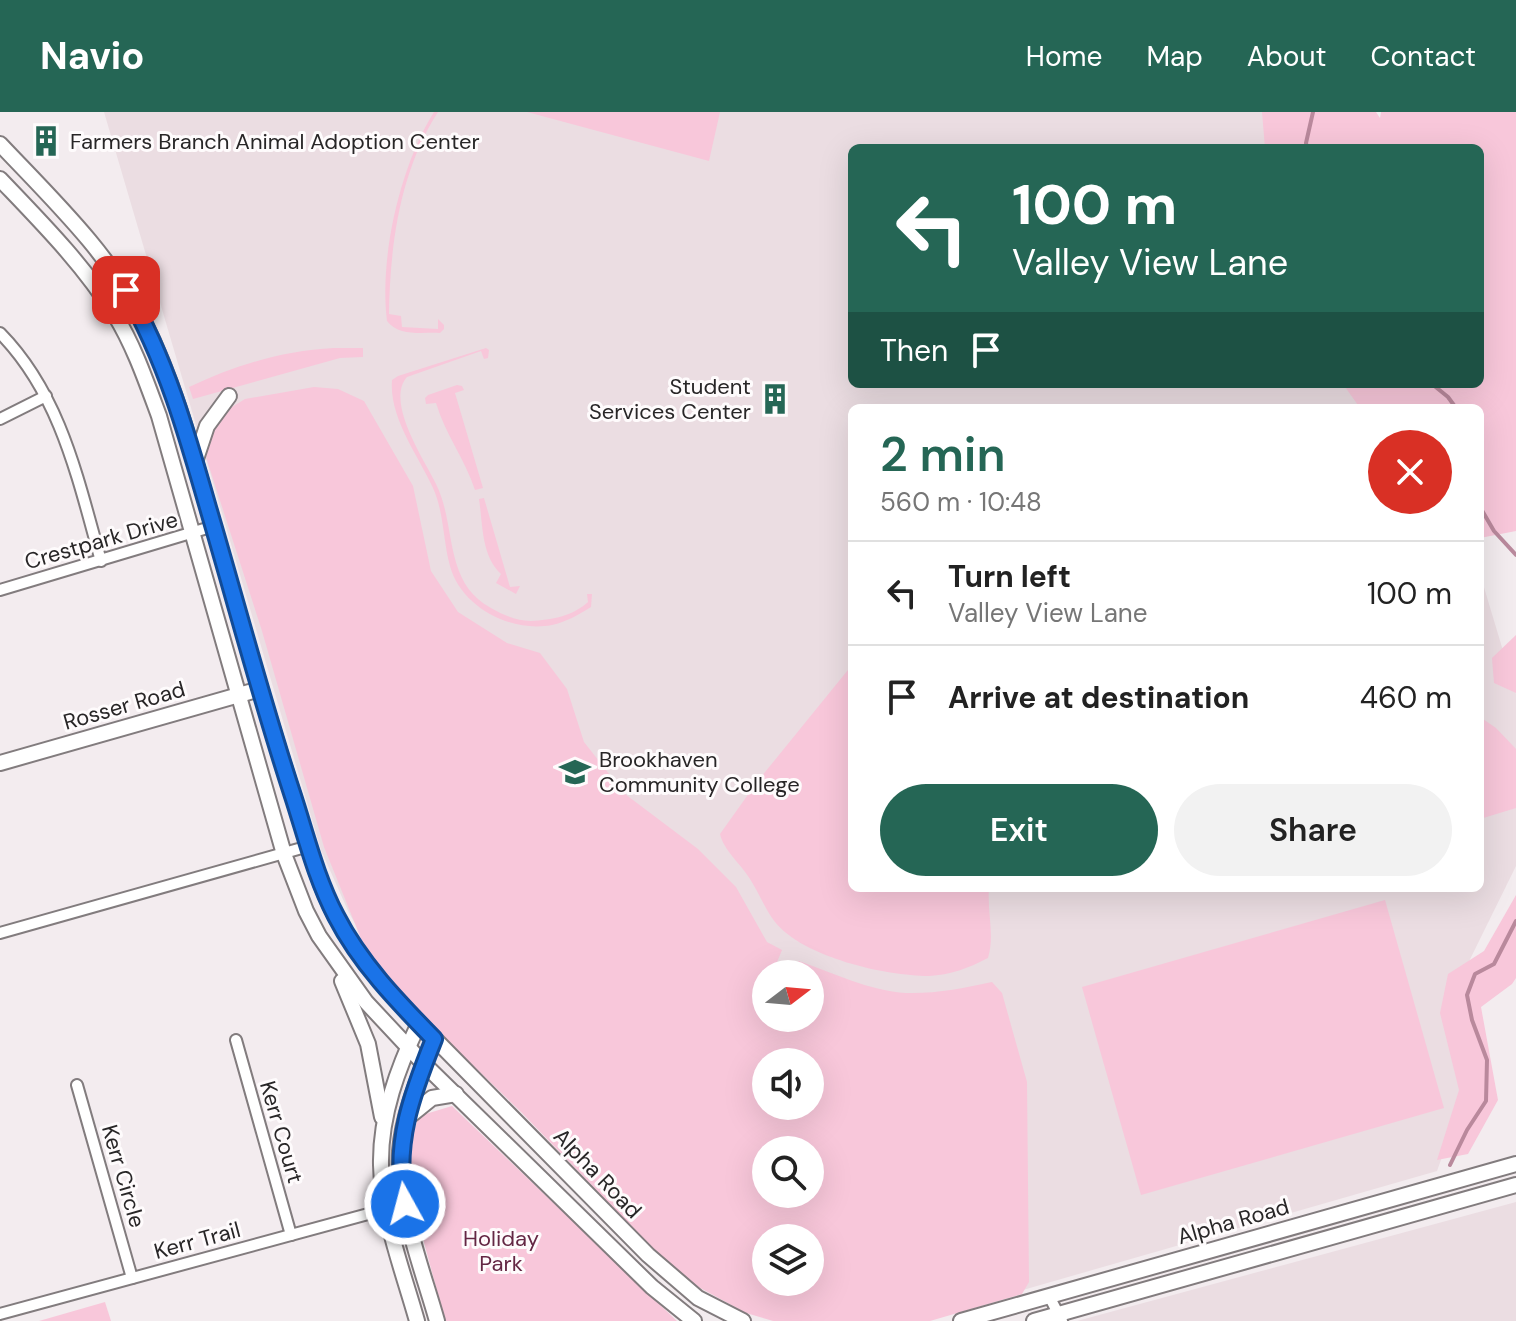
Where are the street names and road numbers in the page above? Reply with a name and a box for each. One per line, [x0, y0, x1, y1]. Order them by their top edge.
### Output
street label: Crestpark Drive [21, 505, 181, 576]
street label: Rosser Road [60, 674, 188, 737]
street label: Kerr Court [253, 1078, 310, 1187]
street label: Kerr Circle [95, 1121, 152, 1231]
street label: Alpha Road [547, 1122, 648, 1225]
street label: Alpha Road [1174, 1192, 1292, 1251]
street label: Kerr Trail [151, 1215, 243, 1266]

